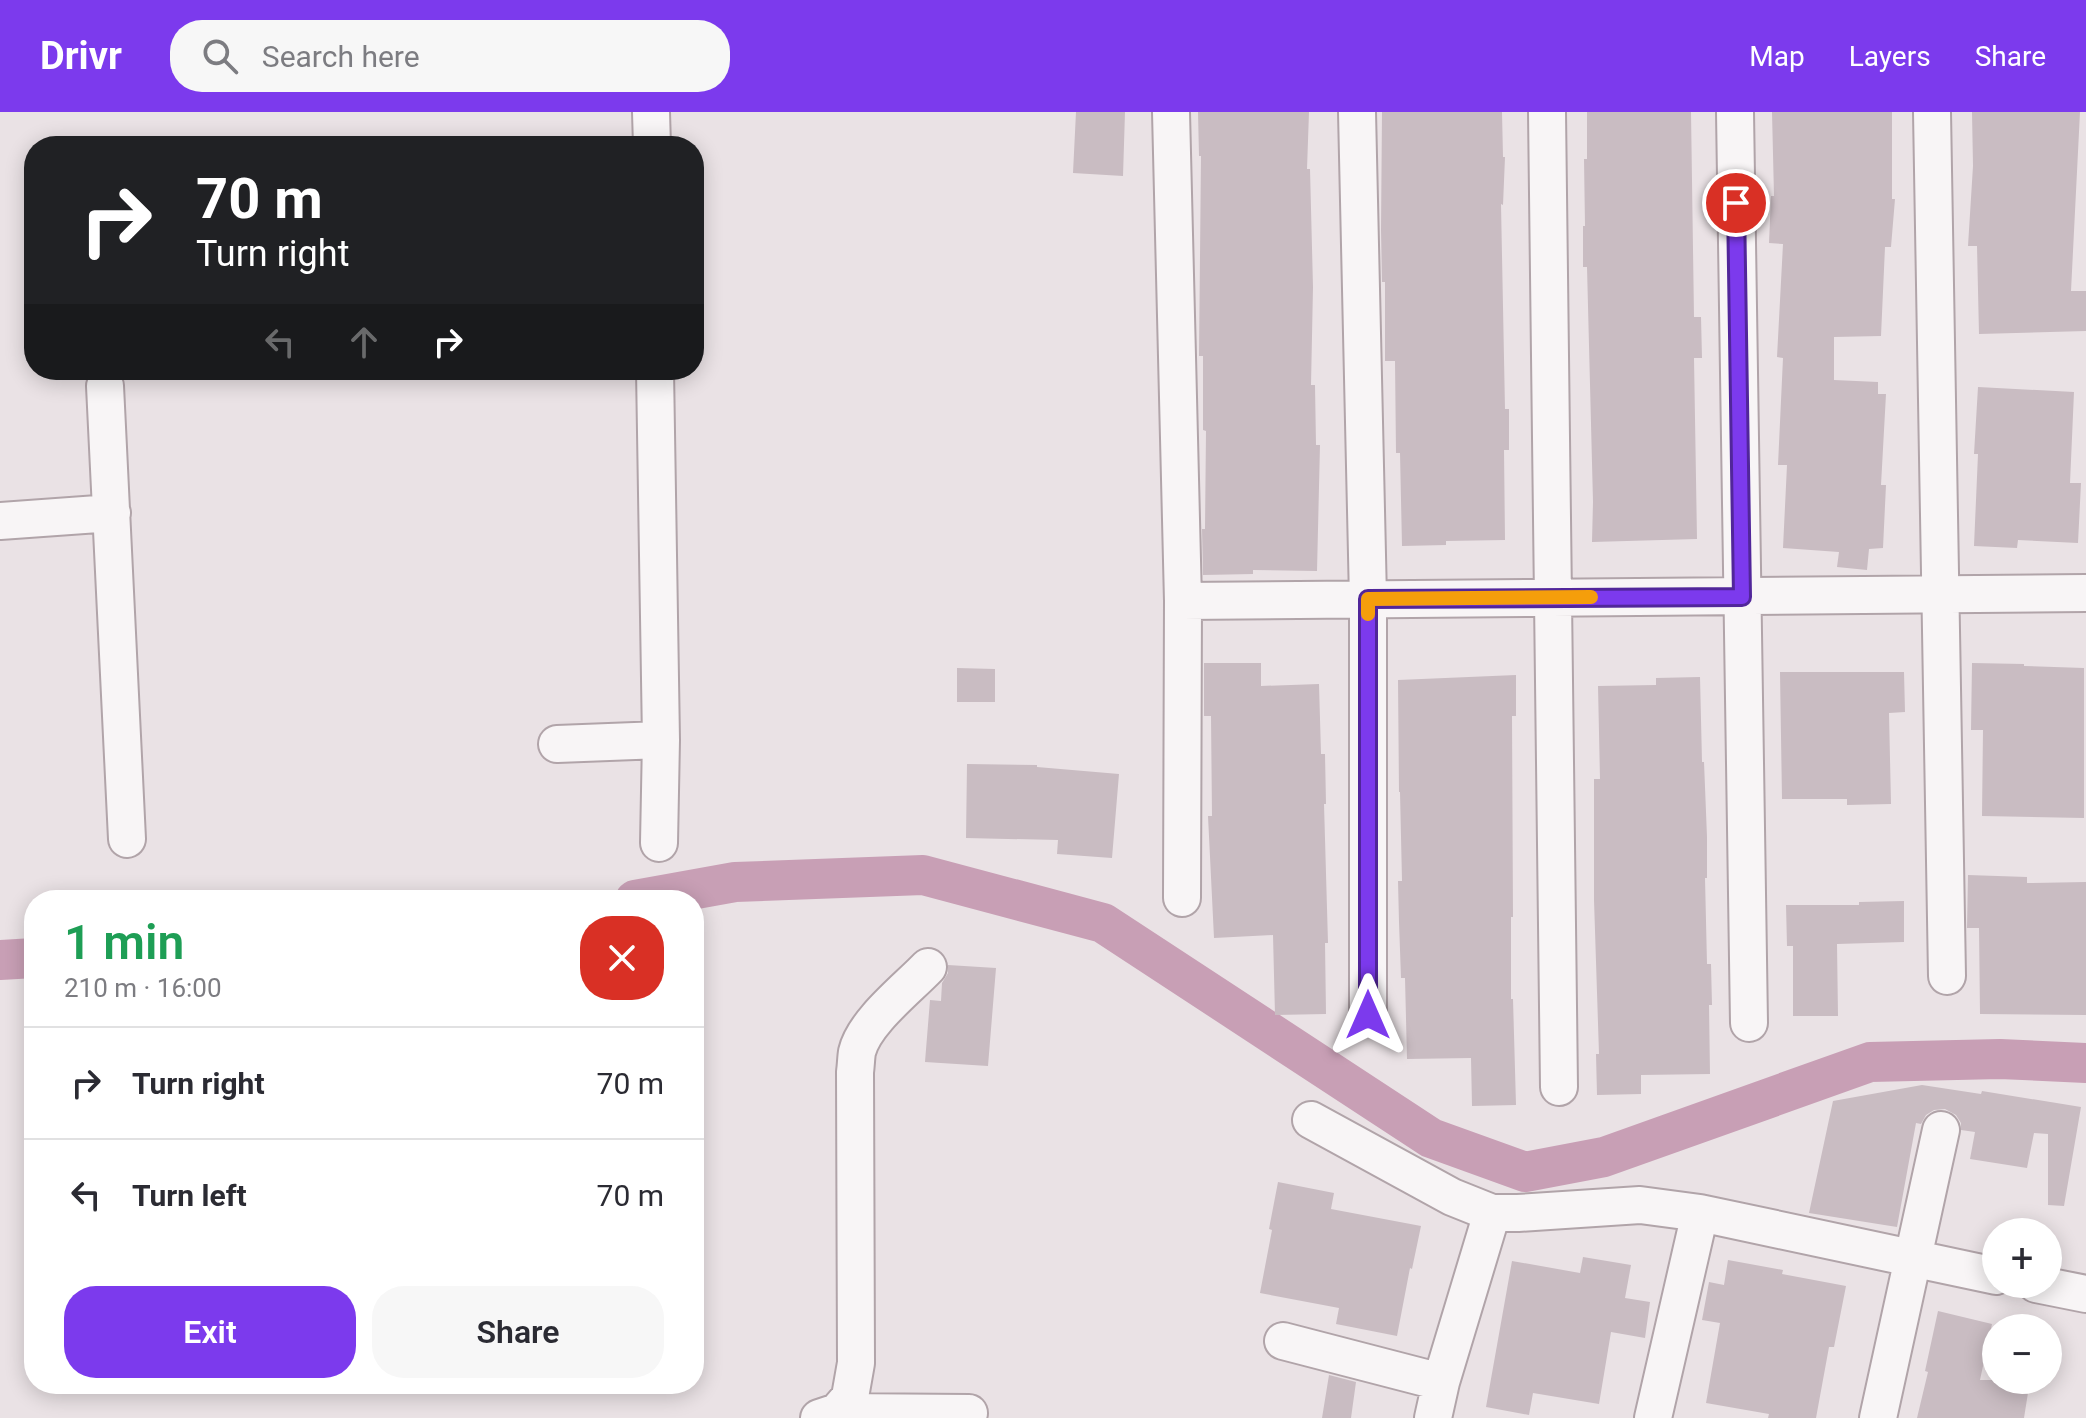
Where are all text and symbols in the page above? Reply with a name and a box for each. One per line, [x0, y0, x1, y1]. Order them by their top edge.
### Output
search box [170, 20, 730, 92]
text: Drivr [40, 34, 122, 78]
icon: search [198, 34, 242, 78]
text: Search here [262, 39, 420, 74]
text: Map [1749, 40, 1805, 73]
text: Layers [1849, 40, 1931, 73]
text: Share [1975, 40, 2046, 73]
text: 70 m [196, 166, 323, 232]
icon: right [64, 168, 168, 272]
pin [1702, 169, 1770, 237]
icon: arrive [1714, 181, 1758, 225]
text: Turn right [196, 233, 349, 275]
icon: left [258, 320, 302, 364]
icon: ahead [342, 320, 386, 364]
icon: right [426, 320, 470, 364]
text: 1 min [64, 914, 184, 971]
button: close [580, 916, 664, 1000]
text: 210 m · 16:00 [64, 973, 222, 1003]
position arrow [1326, 973, 1410, 1057]
icon: right [64, 1061, 108, 1105]
text: Turn right [132, 1066, 265, 1101]
text: 70 m [597, 1066, 664, 1101]
icon: left [64, 1173, 108, 1217]
text: Turn left [132, 1178, 247, 1213]
text: 70 m [597, 1178, 664, 1213]
map controls [1982, 1218, 2062, 1394]
button: + [1982, 1218, 2062, 1298]
button: Exit [64, 1286, 356, 1378]
button: Share [372, 1286, 664, 1378]
button: − [1982, 1314, 2062, 1394]

